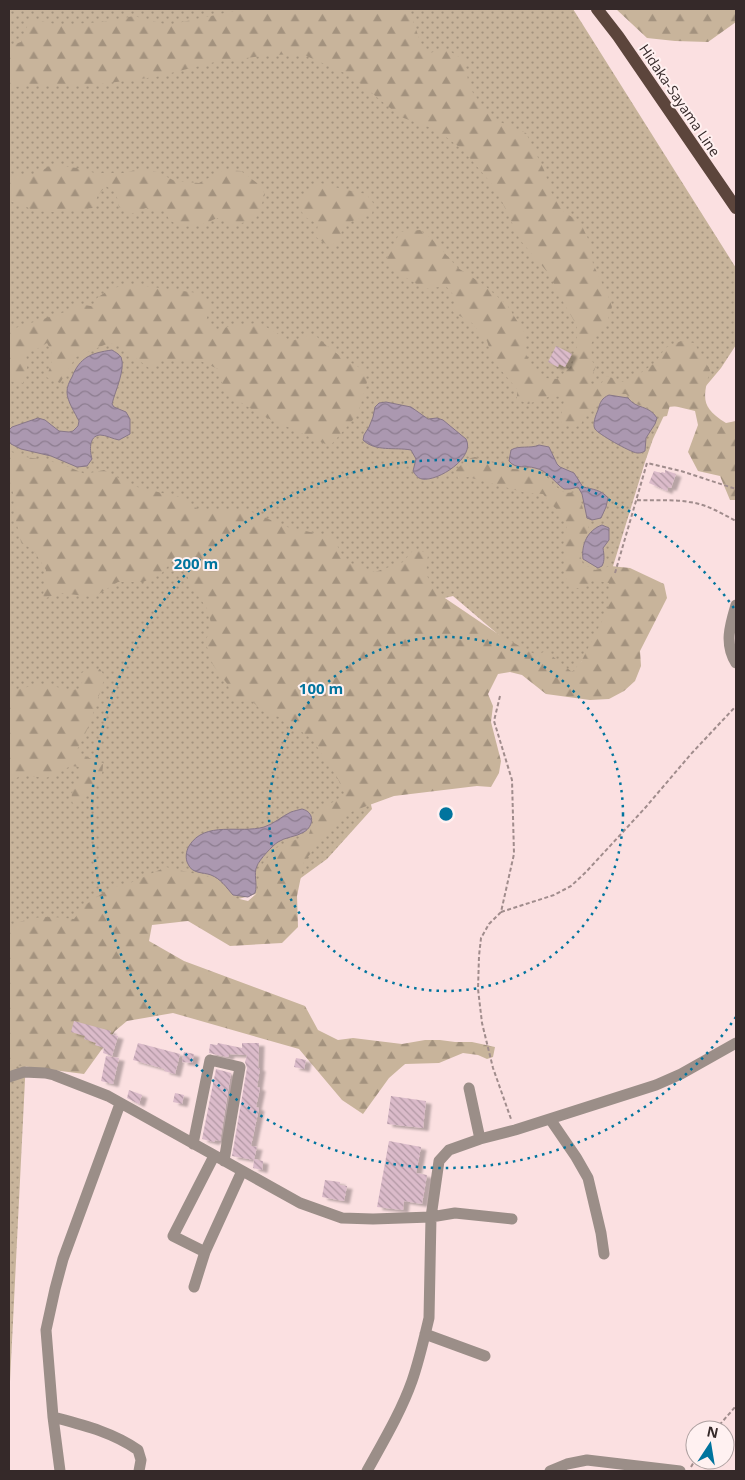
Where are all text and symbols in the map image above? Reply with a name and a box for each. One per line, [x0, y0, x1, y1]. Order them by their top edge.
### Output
street label: Hidaka-Sayama Line [635, 40, 725, 160]
text: 200 m [174, 553, 218, 573]
text: 100 m [299, 678, 343, 698]
centre of rings [437, 805, 455, 823]
north arrow [685, 1420, 735, 1470]
text: N [705, 1421, 720, 1442]

